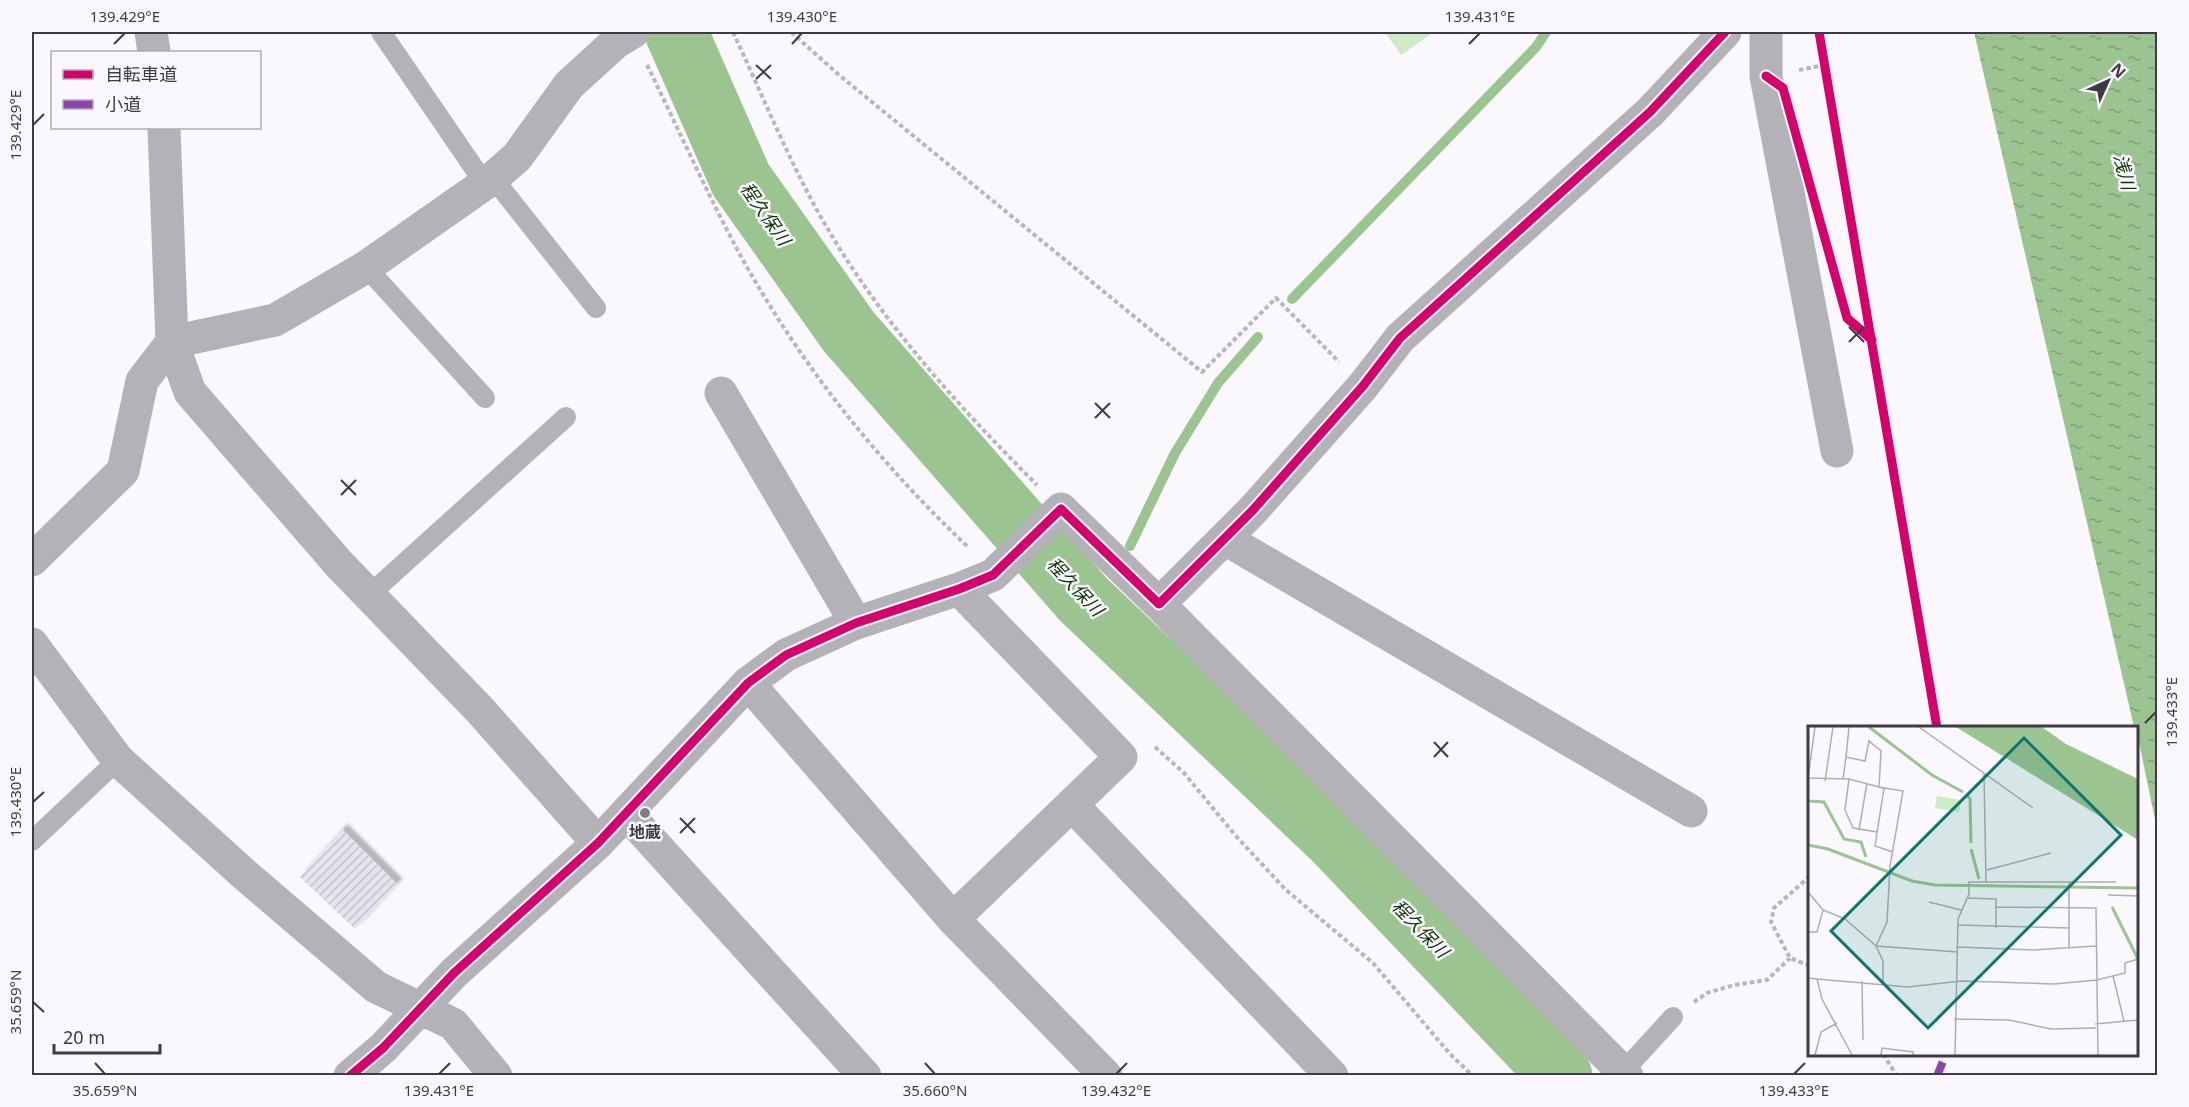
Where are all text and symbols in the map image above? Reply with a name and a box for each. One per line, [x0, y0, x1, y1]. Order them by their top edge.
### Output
text: 139.429°E [90, 6, 160, 26]
text: 139.430°E [767, 6, 837, 26]
text: 139.431°E [1445, 6, 1515, 26]
legend [51, 51, 261, 129]
north arrow [2078, 51, 2138, 111]
text: N [2106, 58, 2131, 83]
text: 自転車道 [105, 62, 177, 86]
text: 139.429°E [5, 90, 25, 160]
text: 小道 [105, 92, 141, 116]
water label: 浅川 [2109, 151, 2141, 194]
water label: 程久保川 [735, 177, 797, 251]
water label: 程久保川 [1042, 552, 1110, 622]
text: 139.433°E [2161, 677, 2181, 747]
inset map [1808, 726, 2138, 1056]
text: 139.430°E [5, 767, 25, 837]
marker: 地蔵 [638, 806, 652, 820]
place label: 地蔵 [629, 821, 661, 843]
water label: 程久保川 [1387, 894, 1456, 964]
text: 35.659°N [5, 970, 25, 1034]
scale bar [54, 1017, 160, 1055]
text: 20 m [63, 1025, 105, 1049]
text: 35.659°N [73, 1080, 137, 1100]
text: 139.431°E [404, 1080, 474, 1100]
text: 35.660°N [903, 1080, 967, 1100]
text: 139.432°E [1081, 1080, 1151, 1100]
text: 139.433°E [1759, 1080, 1829, 1100]

